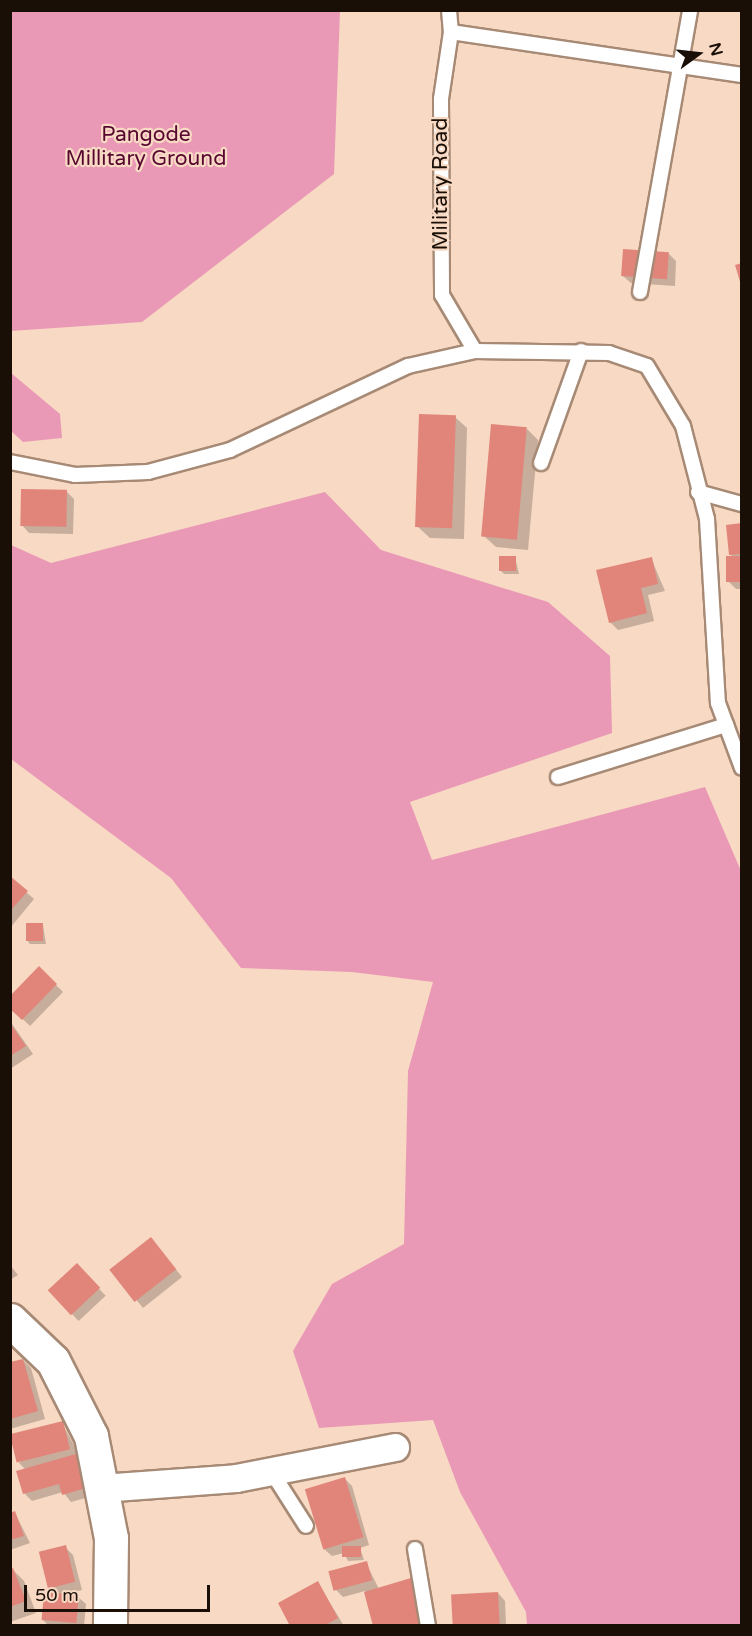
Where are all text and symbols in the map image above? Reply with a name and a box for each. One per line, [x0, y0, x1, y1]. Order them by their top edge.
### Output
north arrow [668, 24, 728, 84]
text: N [704, 41, 727, 58]
street label: Military Road [428, 117, 454, 251]
park label: Pangode Millitary Ground [66, 122, 226, 172]
scale bar [27, 1573, 213, 1611]
text: 50 m [35, 1584, 79, 1606]

